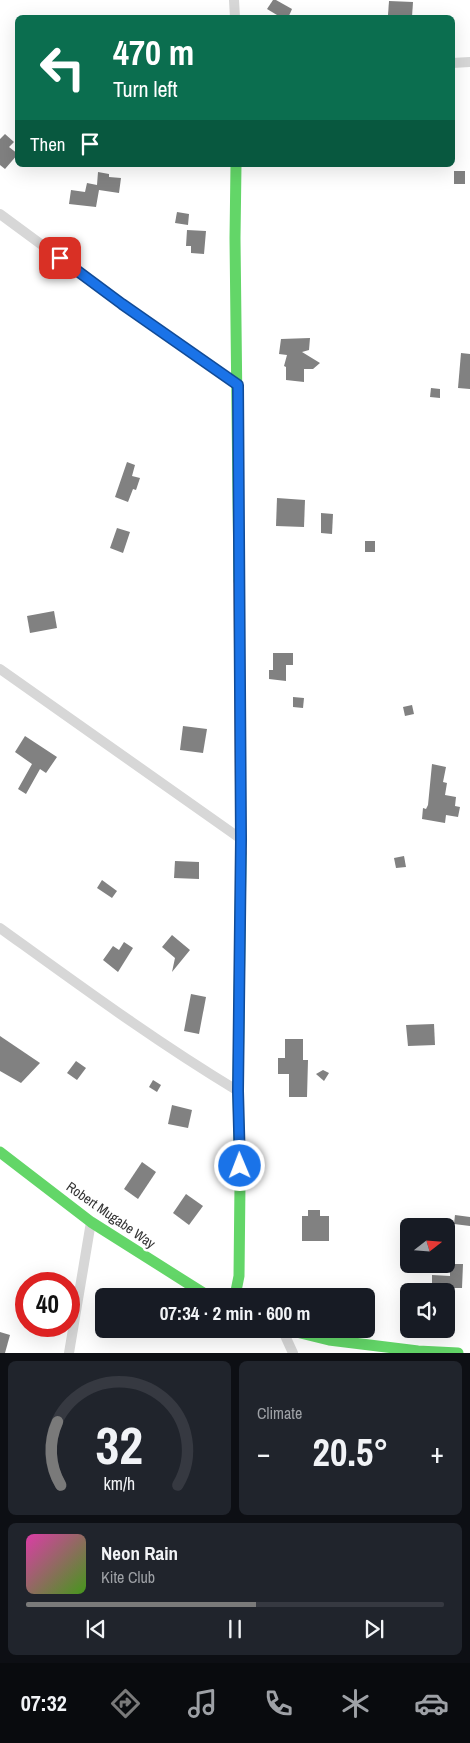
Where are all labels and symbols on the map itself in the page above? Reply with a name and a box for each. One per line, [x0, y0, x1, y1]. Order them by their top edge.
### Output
pin [39, 237, 81, 279]
position arrow [213, 1139, 265, 1191]
street label: Robert Mugabe Way [63, 1178, 159, 1253]
north arrow [400, 1218, 455, 1272]
speed limit sign: 40 [15, 1272, 80, 1337]

